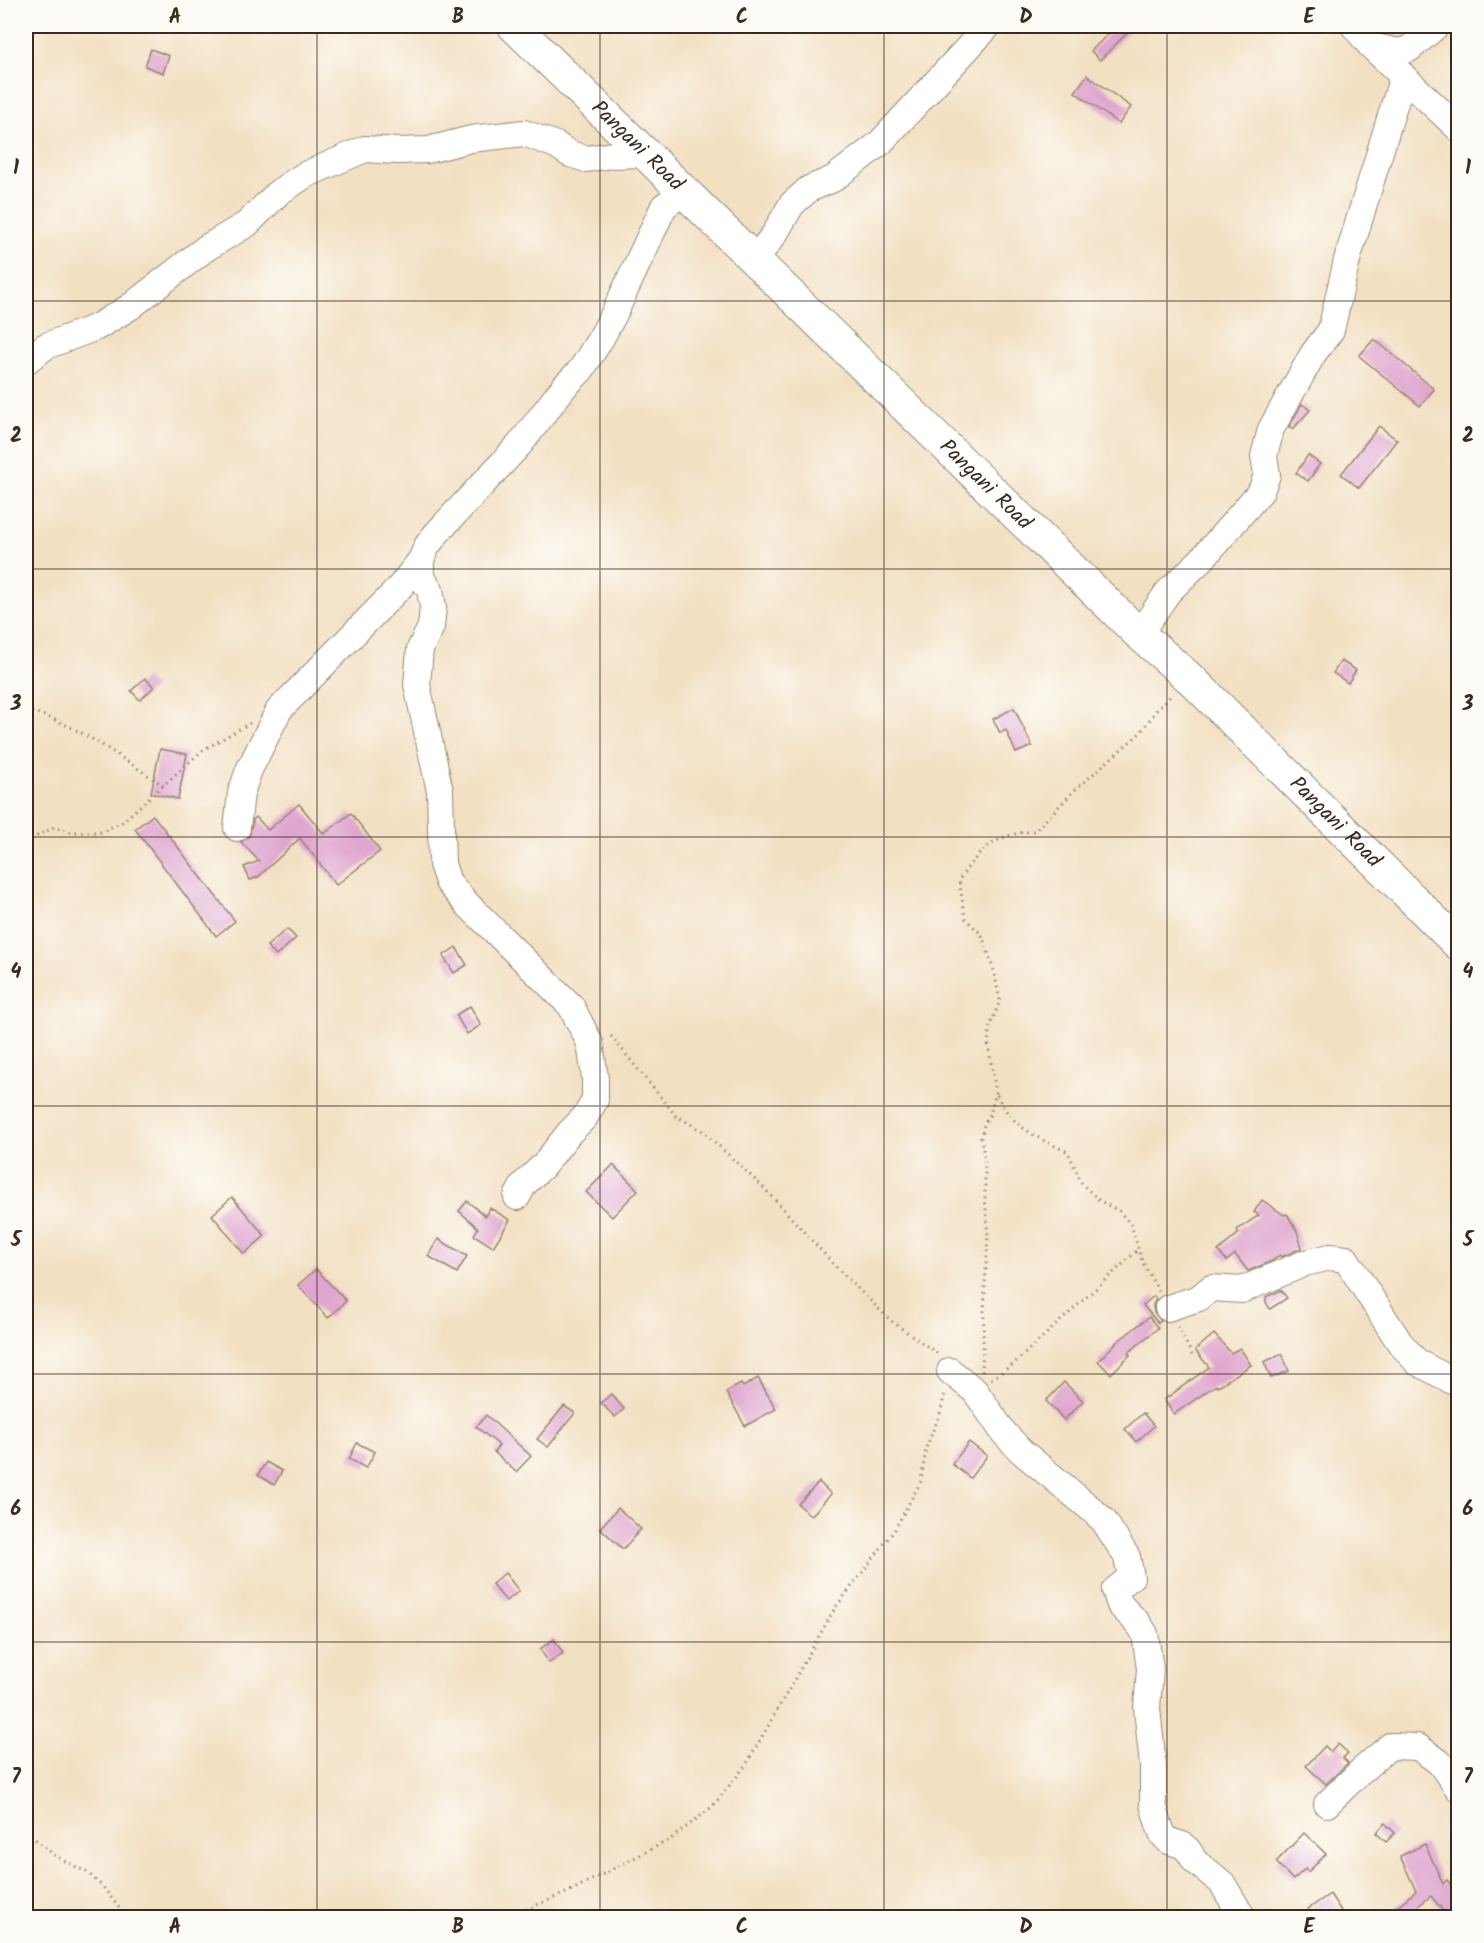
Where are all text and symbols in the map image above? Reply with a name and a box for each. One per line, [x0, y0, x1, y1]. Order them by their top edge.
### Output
text: A [169, 2, 181, 34]
text: B [452, 2, 464, 34]
text: C [736, 2, 748, 34]
text: D [1019, 2, 1033, 34]
text: E [1303, 2, 1315, 34]
street label: Pangani Road [583, 93, 692, 200]
text: 1 [13, 153, 19, 185]
text: 1 [1465, 153, 1471, 185]
text: 2 [10, 421, 22, 453]
text: 2 [1462, 421, 1474, 453]
street label: Pangani Road [931, 431, 1040, 539]
text: 3 [10, 689, 22, 721]
text: 3 [1462, 689, 1474, 721]
street label: Pangani Road [1281, 769, 1390, 876]
text: 4 [11, 957, 22, 989]
text: 4 [1463, 957, 1474, 989]
text: 5 [10, 1225, 23, 1257]
text: 5 [1462, 1225, 1475, 1257]
text: 6 [11, 1494, 22, 1526]
text: 6 [1463, 1494, 1474, 1526]
text: 7 [11, 1762, 21, 1794]
text: 7 [1463, 1762, 1473, 1794]
text: A [169, 1912, 181, 1943]
text: B [452, 1912, 464, 1943]
text: C [736, 1912, 748, 1943]
text: D [1019, 1912, 1033, 1943]
text: E [1303, 1912, 1315, 1943]

